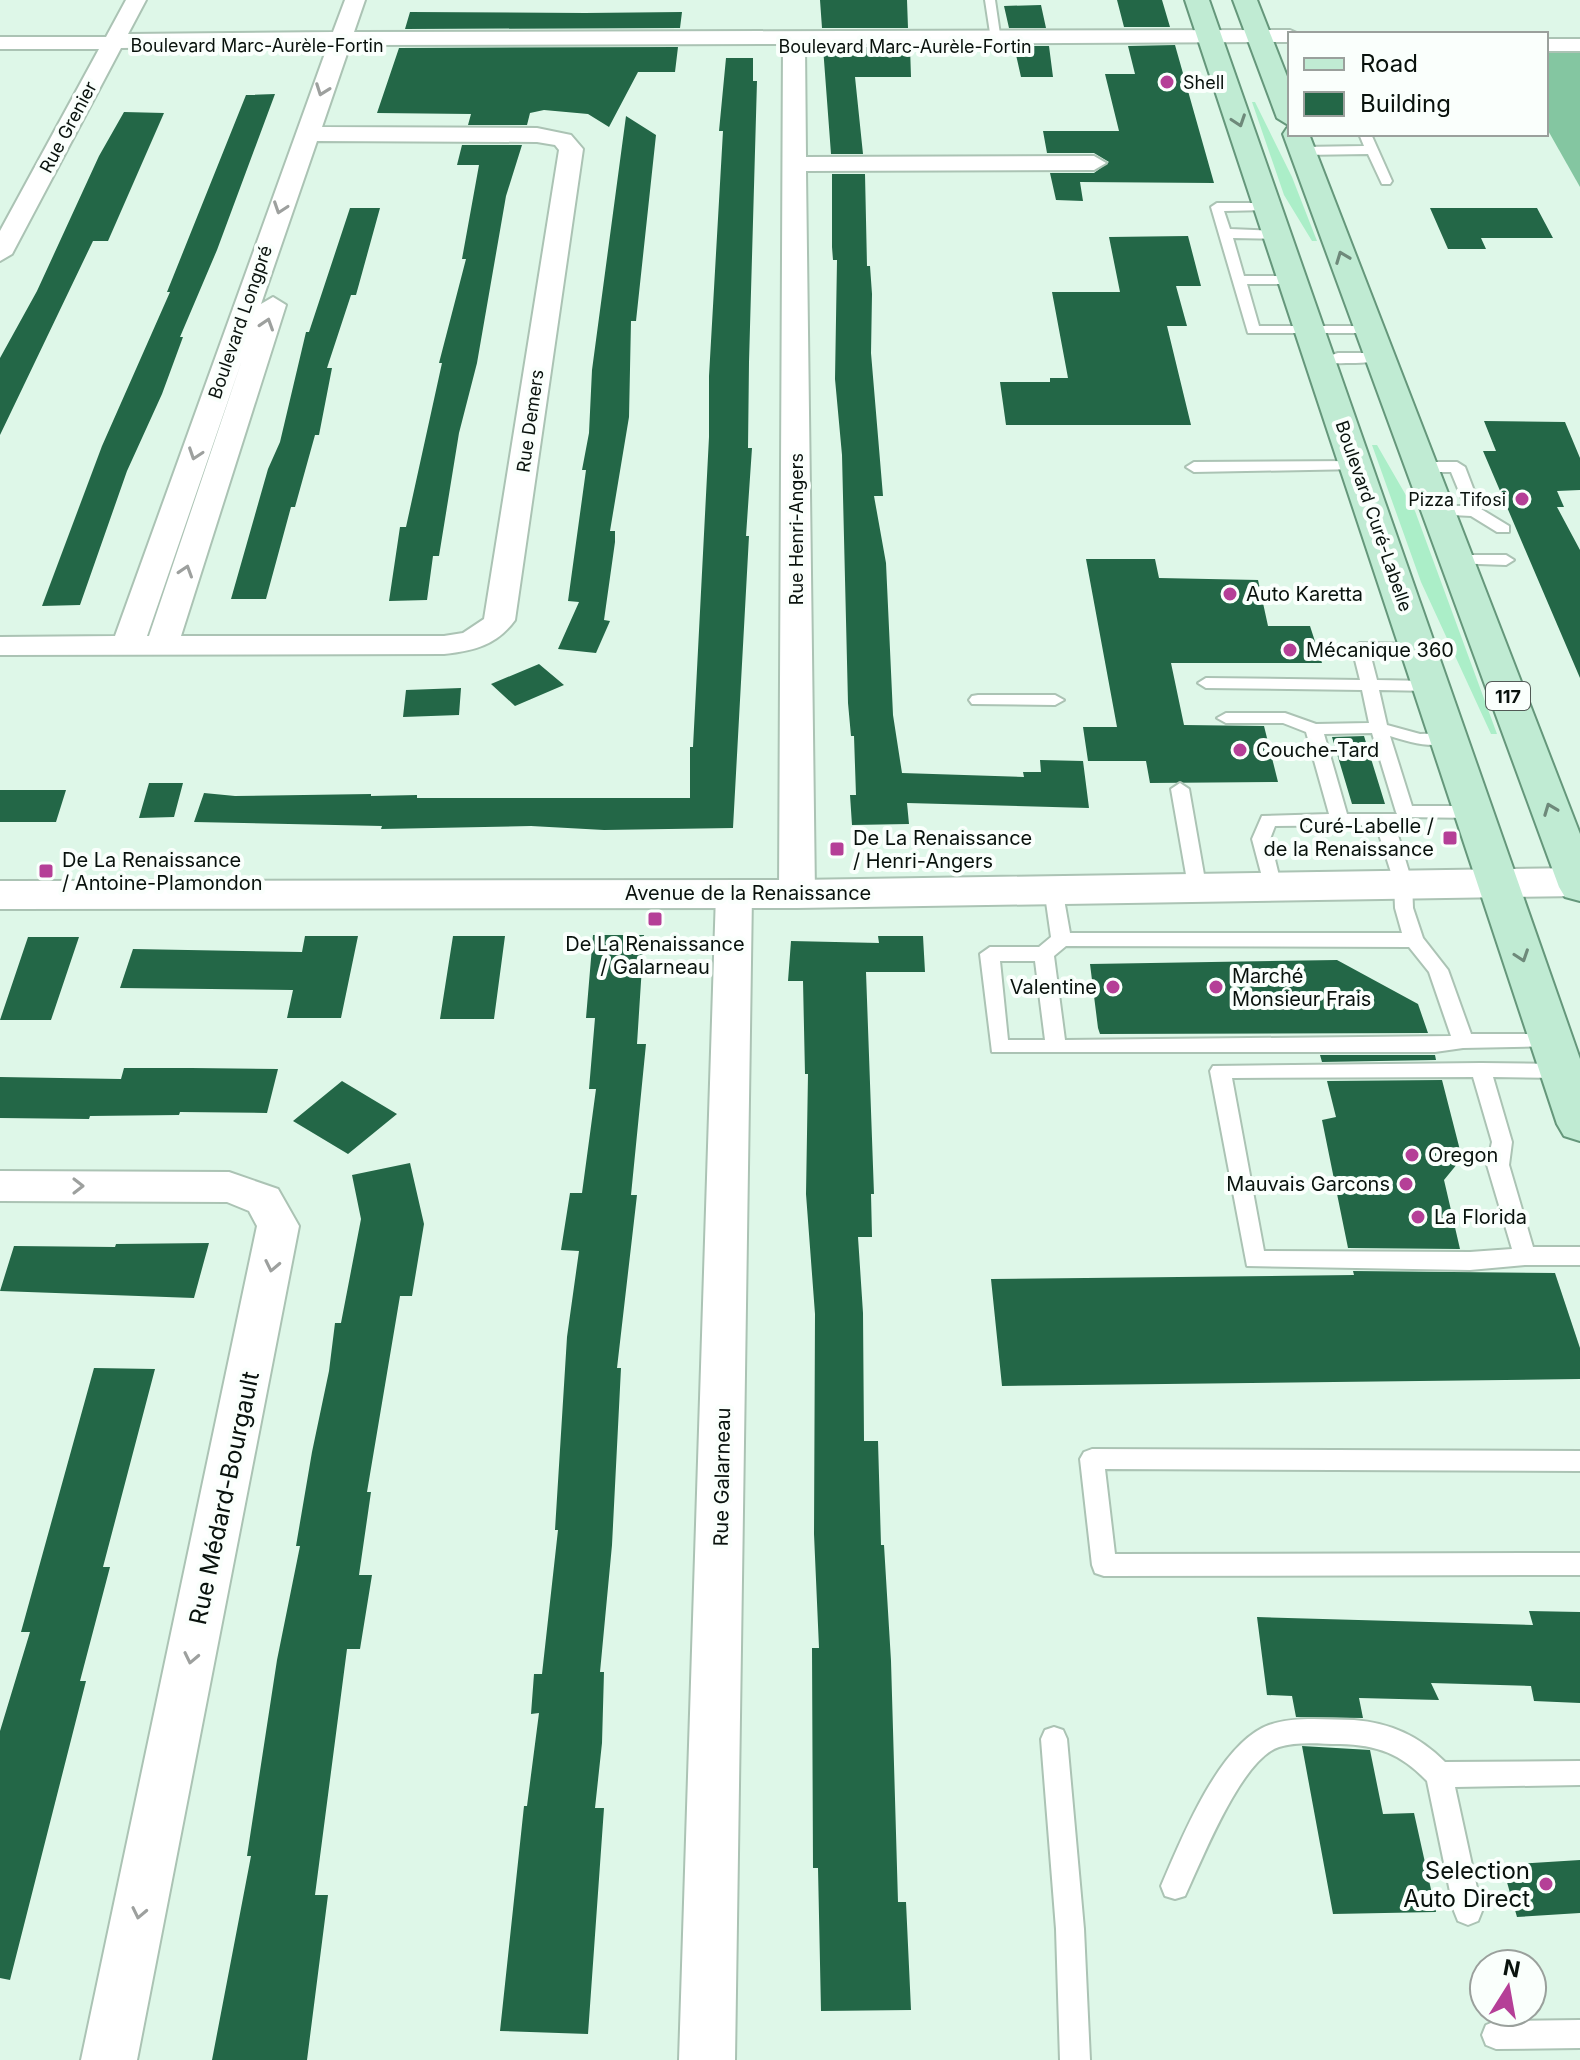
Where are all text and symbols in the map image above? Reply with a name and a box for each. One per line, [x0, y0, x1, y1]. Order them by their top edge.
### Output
legend [1288, 32, 1548, 136]
street label: Boulevard Marc-Aurèle-Fortin [130, 35, 384, 56]
street label: Boulevard Marc-Aurèle-Fortin [778, 36, 1032, 57]
text: Road [1360, 49, 1418, 78]
place label: Shell [1183, 72, 1224, 93]
marker: Shell [1158, 73, 1176, 91]
street label: Rue Grenier [35, 78, 101, 176]
one-way arrow [315, 82, 332, 96]
text: Building [1360, 89, 1451, 118]
one-way arrow [1230, 113, 1246, 127]
one-way arrow [273, 200, 290, 214]
street label: Boulevard Longpré [204, 242, 276, 402]
one-way arrow [1335, 251, 1352, 265]
one-way arrow [258, 317, 274, 331]
street label: Rue Demers [512, 368, 548, 474]
street label: Boulevard Curé-Labelle [1331, 418, 1417, 614]
one-way arrow [188, 446, 204, 460]
street label: Rue Henri-Angers [786, 453, 807, 605]
place label: Pizza Tifosi [1408, 489, 1506, 510]
marker: Pizza Tifosi [1513, 490, 1531, 508]
one-way arrow [177, 564, 193, 578]
place label: Auto Karetta [1246, 582, 1363, 606]
marker: Auto Karetta [1221, 585, 1239, 603]
place label: Mécanique 360 [1306, 638, 1454, 662]
marker: Mécanique 360 [1281, 641, 1299, 659]
road number: 117 [1486, 682, 1530, 710]
place label: Couche-Tard [1256, 738, 1379, 762]
marker: Couche-Tard [1231, 741, 1249, 759]
one-way arrow [1544, 803, 1560, 817]
place label: Curé-Labelle / de la Renaissance [1263, 814, 1434, 861]
place label: De La Renaissance / Henri-Angers [853, 826, 1032, 873]
marker: Curé-Labelle / de la Renaissance [1441, 829, 1459, 847]
marker: De La Renaissance / Henri-Angers [828, 840, 846, 858]
place label: De La Renaissance / Antoine-Plamondon [62, 848, 263, 895]
marker: De La Renaissance / Antoine-Plamondon [37, 862, 55, 880]
street label: Avenue de la Renaissance [625, 881, 871, 905]
marker: De La Renaissance / Galarneau [646, 910, 664, 928]
place label: De La Renaissance / Galarneau [565, 932, 745, 979]
one-way arrow [1513, 948, 1529, 962]
place label: Marché Monsieur Frais [1232, 964, 1371, 1011]
place label: Valentine [1010, 975, 1097, 999]
marker: Valentine [1104, 978, 1122, 996]
marker: Marché Monsieur Frais [1207, 978, 1225, 996]
place label: Oregon [1428, 1143, 1498, 1167]
marker: Oregon [1403, 1146, 1421, 1164]
place label: Mauvais Garcons [1226, 1172, 1390, 1196]
marker: Mauvais Garcons [1397, 1175, 1415, 1193]
one-way arrow [72, 1177, 85, 1195]
place label: La Florida [1434, 1205, 1527, 1229]
marker: La Florida [1409, 1208, 1427, 1226]
one-way arrow [264, 1259, 281, 1272]
street label: Rue Médard-Bourgault [183, 1369, 265, 1627]
street label: Rue Galarneau [709, 1407, 735, 1547]
one-way arrow [184, 1651, 201, 1665]
place label: Selection Auto Direct [1403, 1856, 1530, 1913]
marker: Selection Auto Direct [1537, 1875, 1555, 1893]
one-way arrow [131, 1905, 148, 1919]
north arrow [1468, 1948, 1548, 2028]
text: N [1501, 1954, 1523, 1983]

